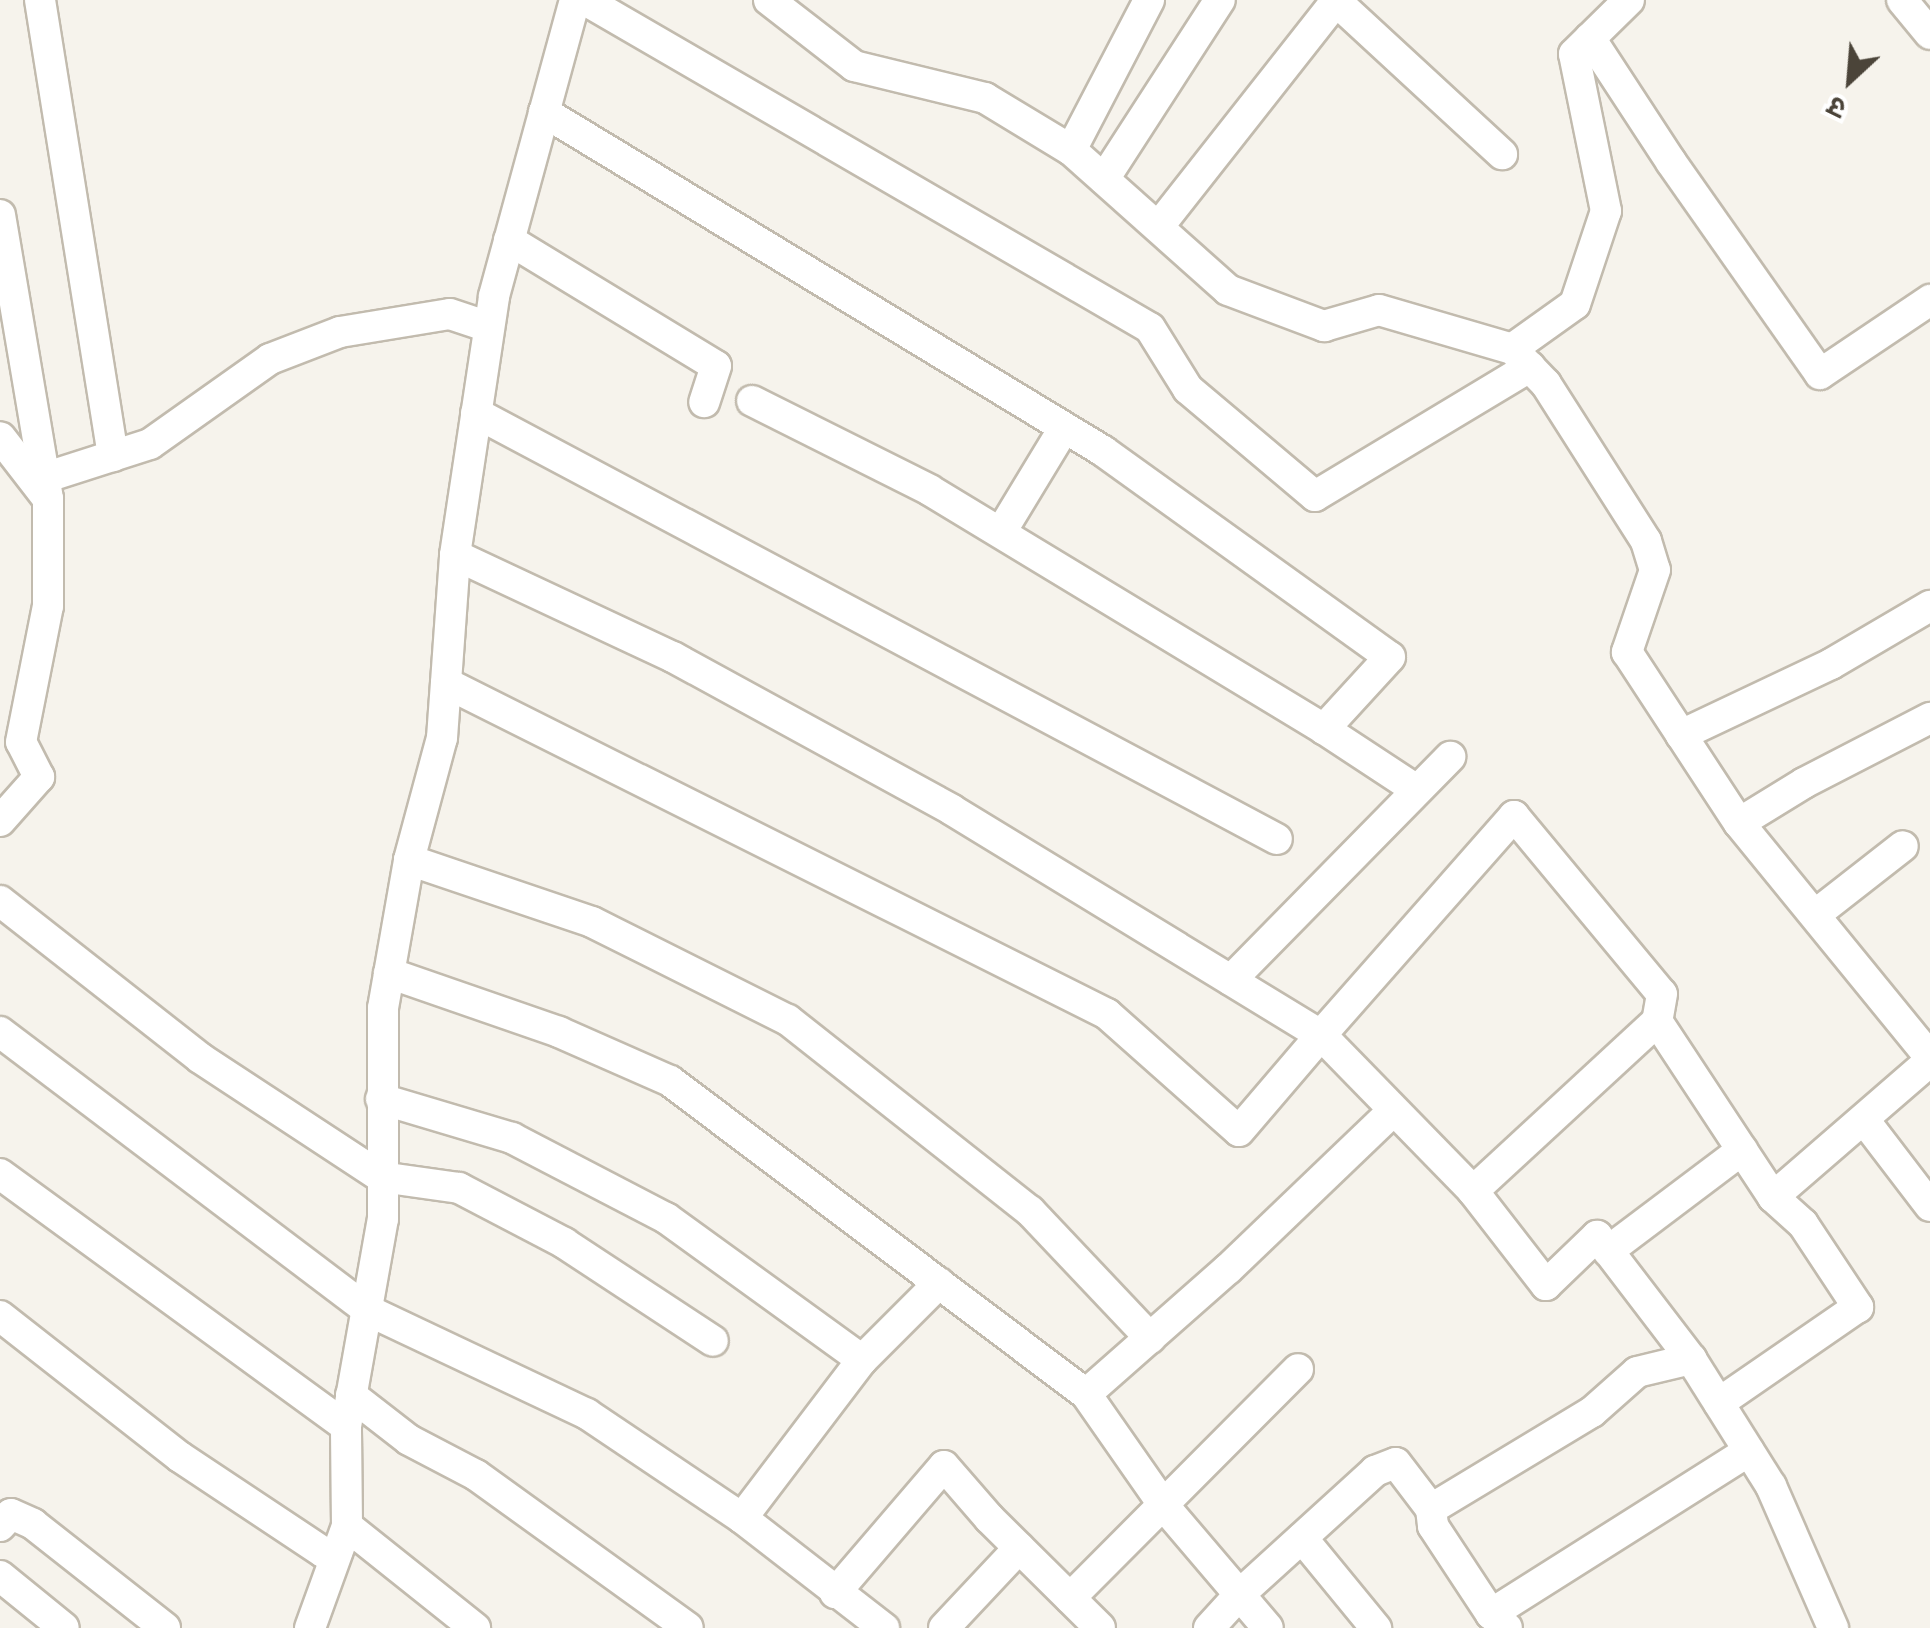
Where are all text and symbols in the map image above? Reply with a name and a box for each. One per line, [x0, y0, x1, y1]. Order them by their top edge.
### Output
north arrow [1800, 30, 1900, 130]
text: उ [1822, 89, 1851, 126]

